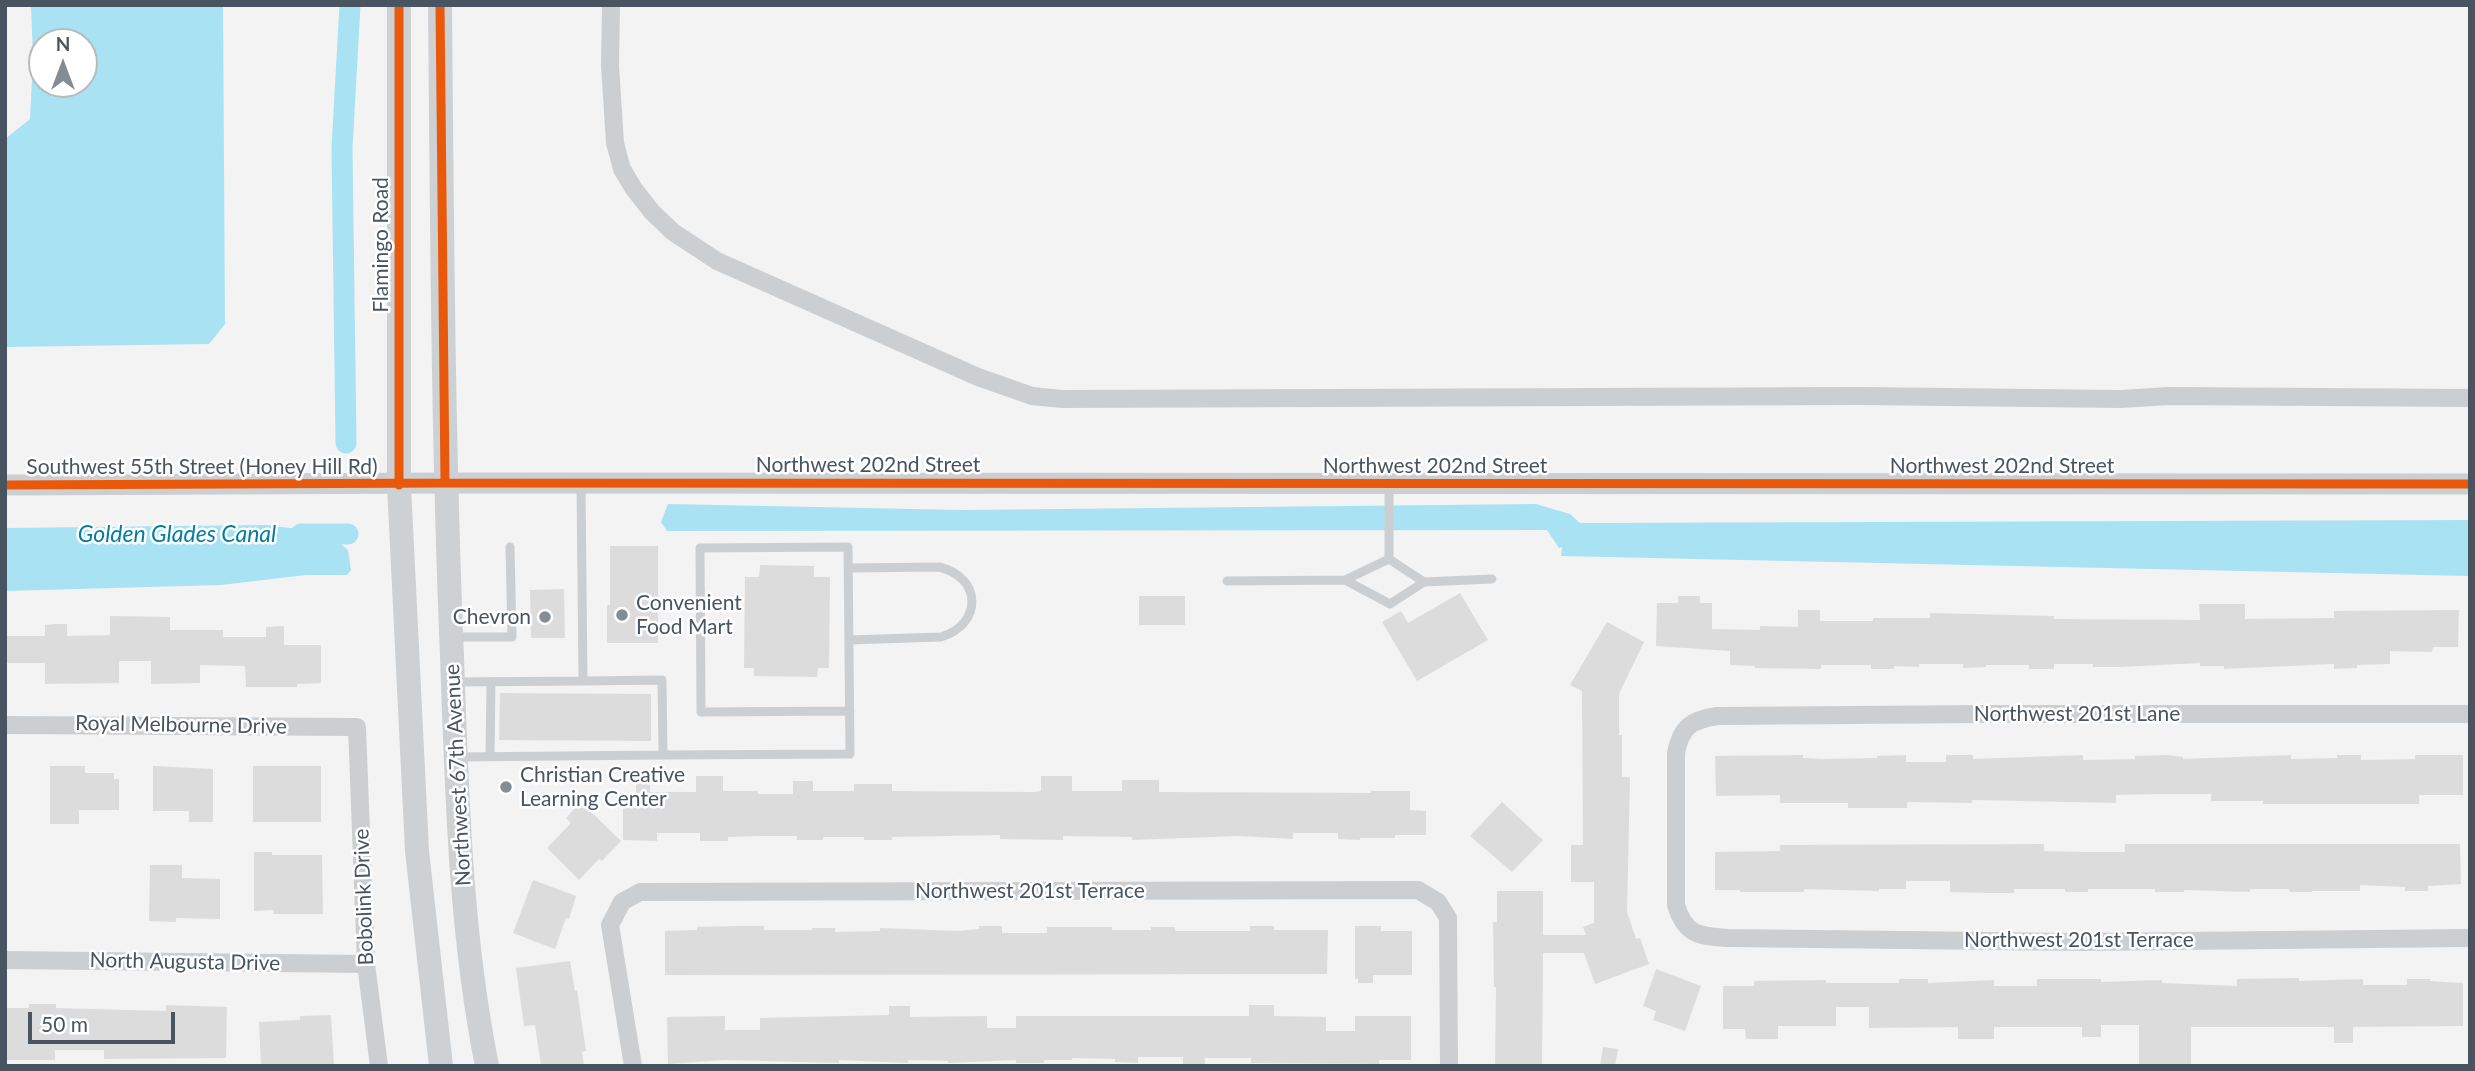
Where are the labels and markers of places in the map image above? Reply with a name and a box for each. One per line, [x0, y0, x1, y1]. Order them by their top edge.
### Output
place label: Convenient Food Mart [636, 590, 742, 640]
place label: Chevron [453, 604, 531, 630]
marker: Convenient Food Mart [614, 607, 630, 623]
marker: Chevron [537, 609, 553, 625]
place label: Christian Creative Learning Center [520, 762, 685, 812]
marker: Christian Creative Learning Center [498, 779, 514, 795]

